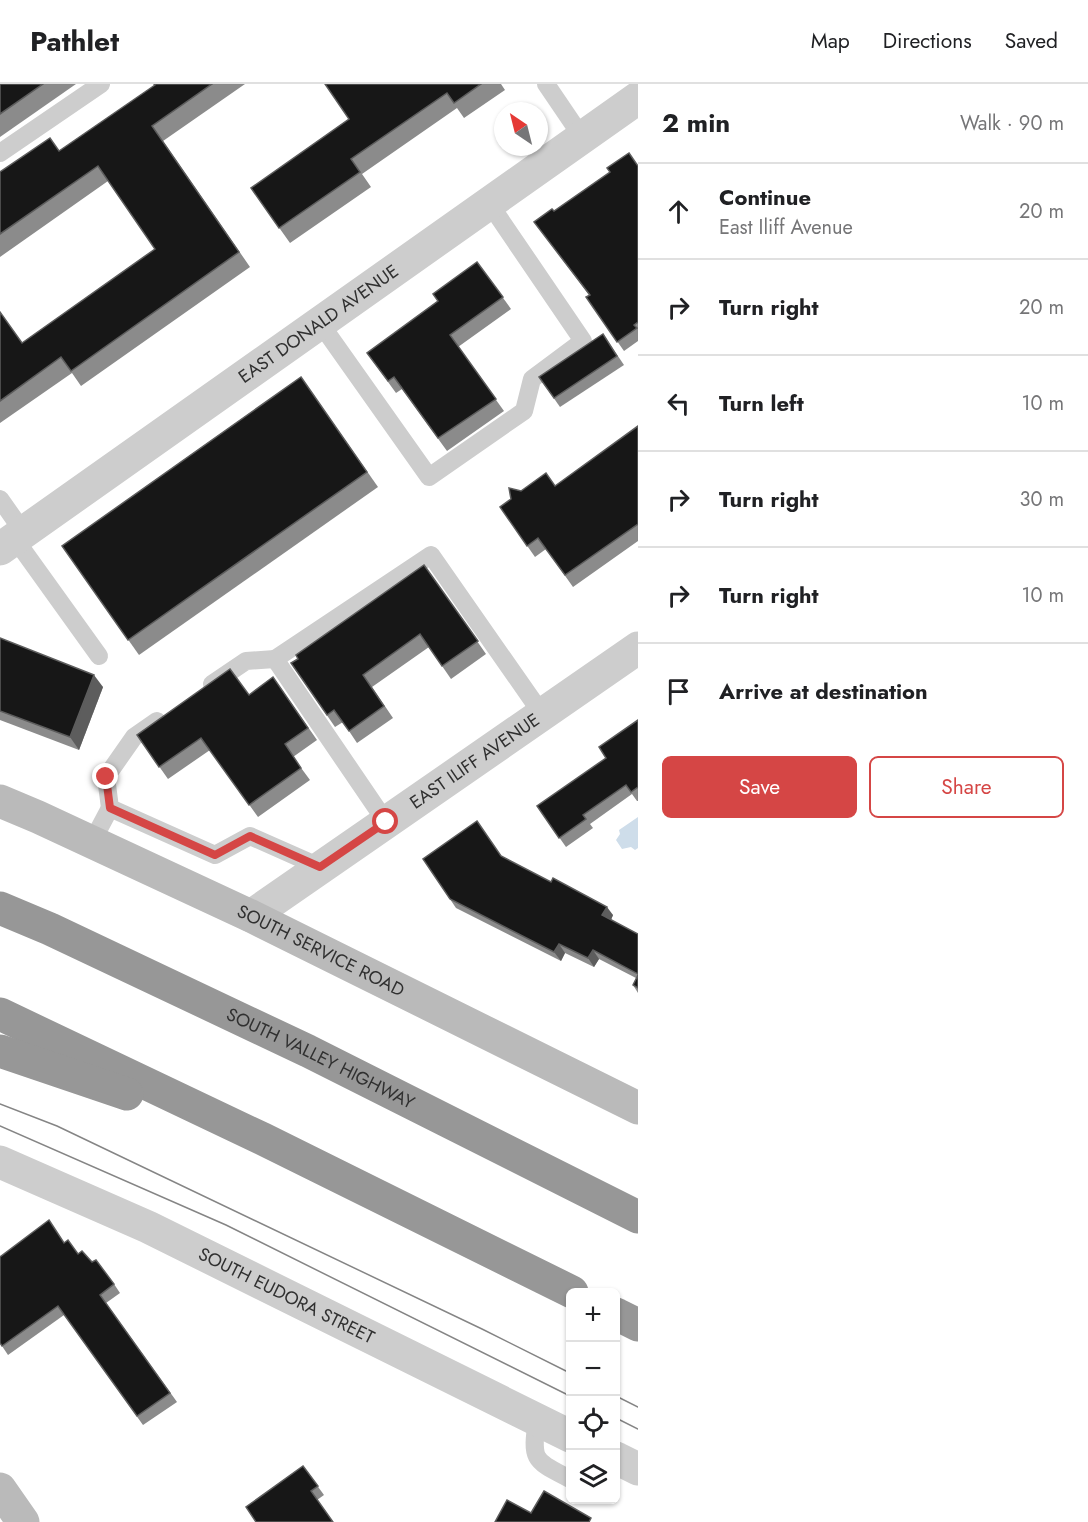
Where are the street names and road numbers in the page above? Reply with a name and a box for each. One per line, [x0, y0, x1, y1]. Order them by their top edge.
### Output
street label: EAST DONALD AVENUE [233, 258, 404, 389]
street label: EAST ILIFF AVENUE [404, 707, 545, 815]
street label: SOUTH SERVICE ROAD [233, 898, 409, 1003]
street label: SOUTH VALLEY HIGHWAY [222, 1001, 420, 1116]
street label: SOUTH EUDORA STREET [194, 1241, 379, 1350]

